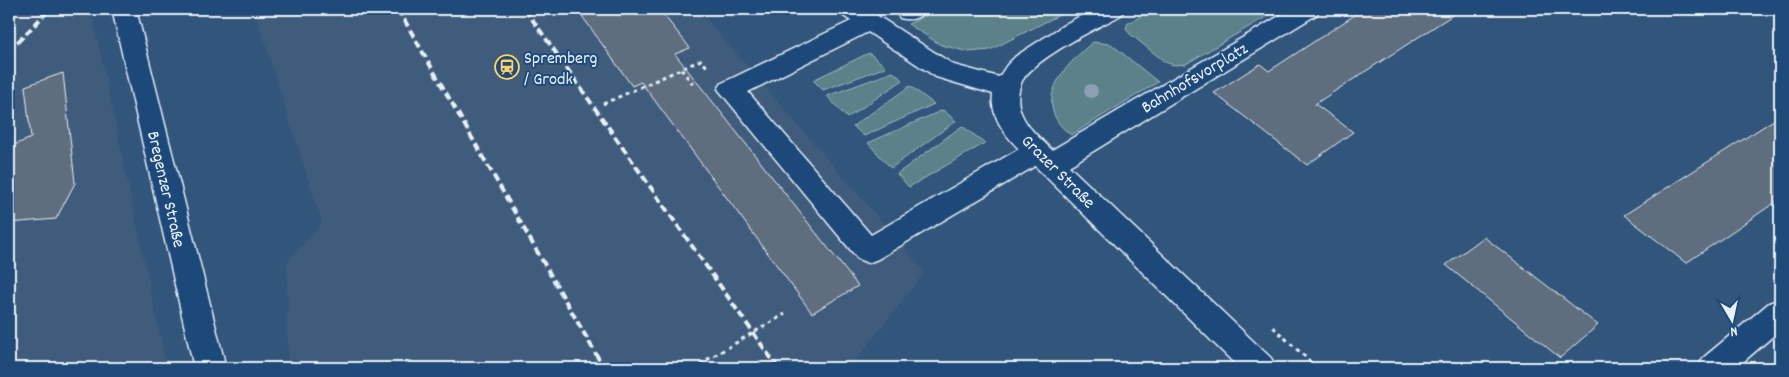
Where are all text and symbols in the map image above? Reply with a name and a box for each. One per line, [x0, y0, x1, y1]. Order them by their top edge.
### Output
street label: Bahnhofsvorplatz [1137, 37, 1253, 121]
place label: Spremberg / Grodk [524, 47, 598, 93]
station icon: Spremberg / Grodk [494, 54, 520, 80]
street label: Bregenzer Straße [139, 129, 190, 250]
street label: Grazer Straße [1014, 130, 1100, 216]
north arrow [1706, 294, 1756, 344]
text: N [1729, 320, 1739, 341]

